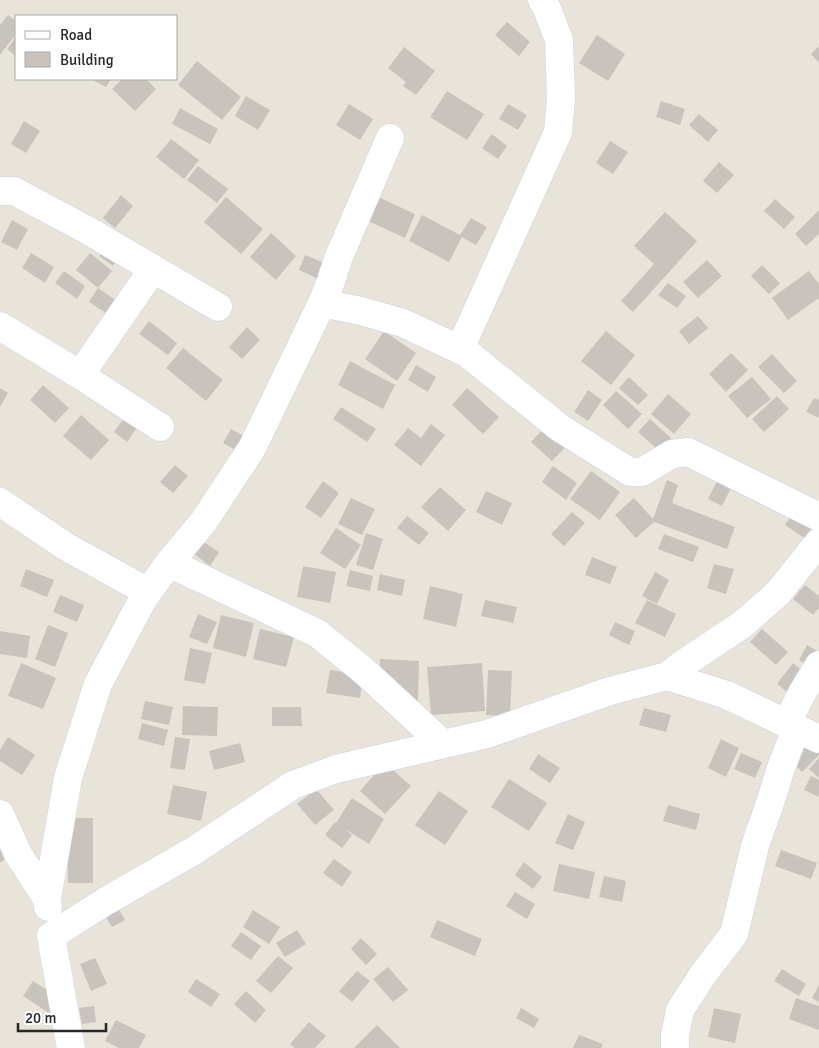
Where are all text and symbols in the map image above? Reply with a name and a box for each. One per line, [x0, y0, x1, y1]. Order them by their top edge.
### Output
legend [15, 15, 178, 80]
text: Road [60, 26, 92, 44]
text: Building [60, 51, 114, 69]
scale bar [18, 1000, 105, 1032]
text: 20 m [25, 1009, 56, 1027]

